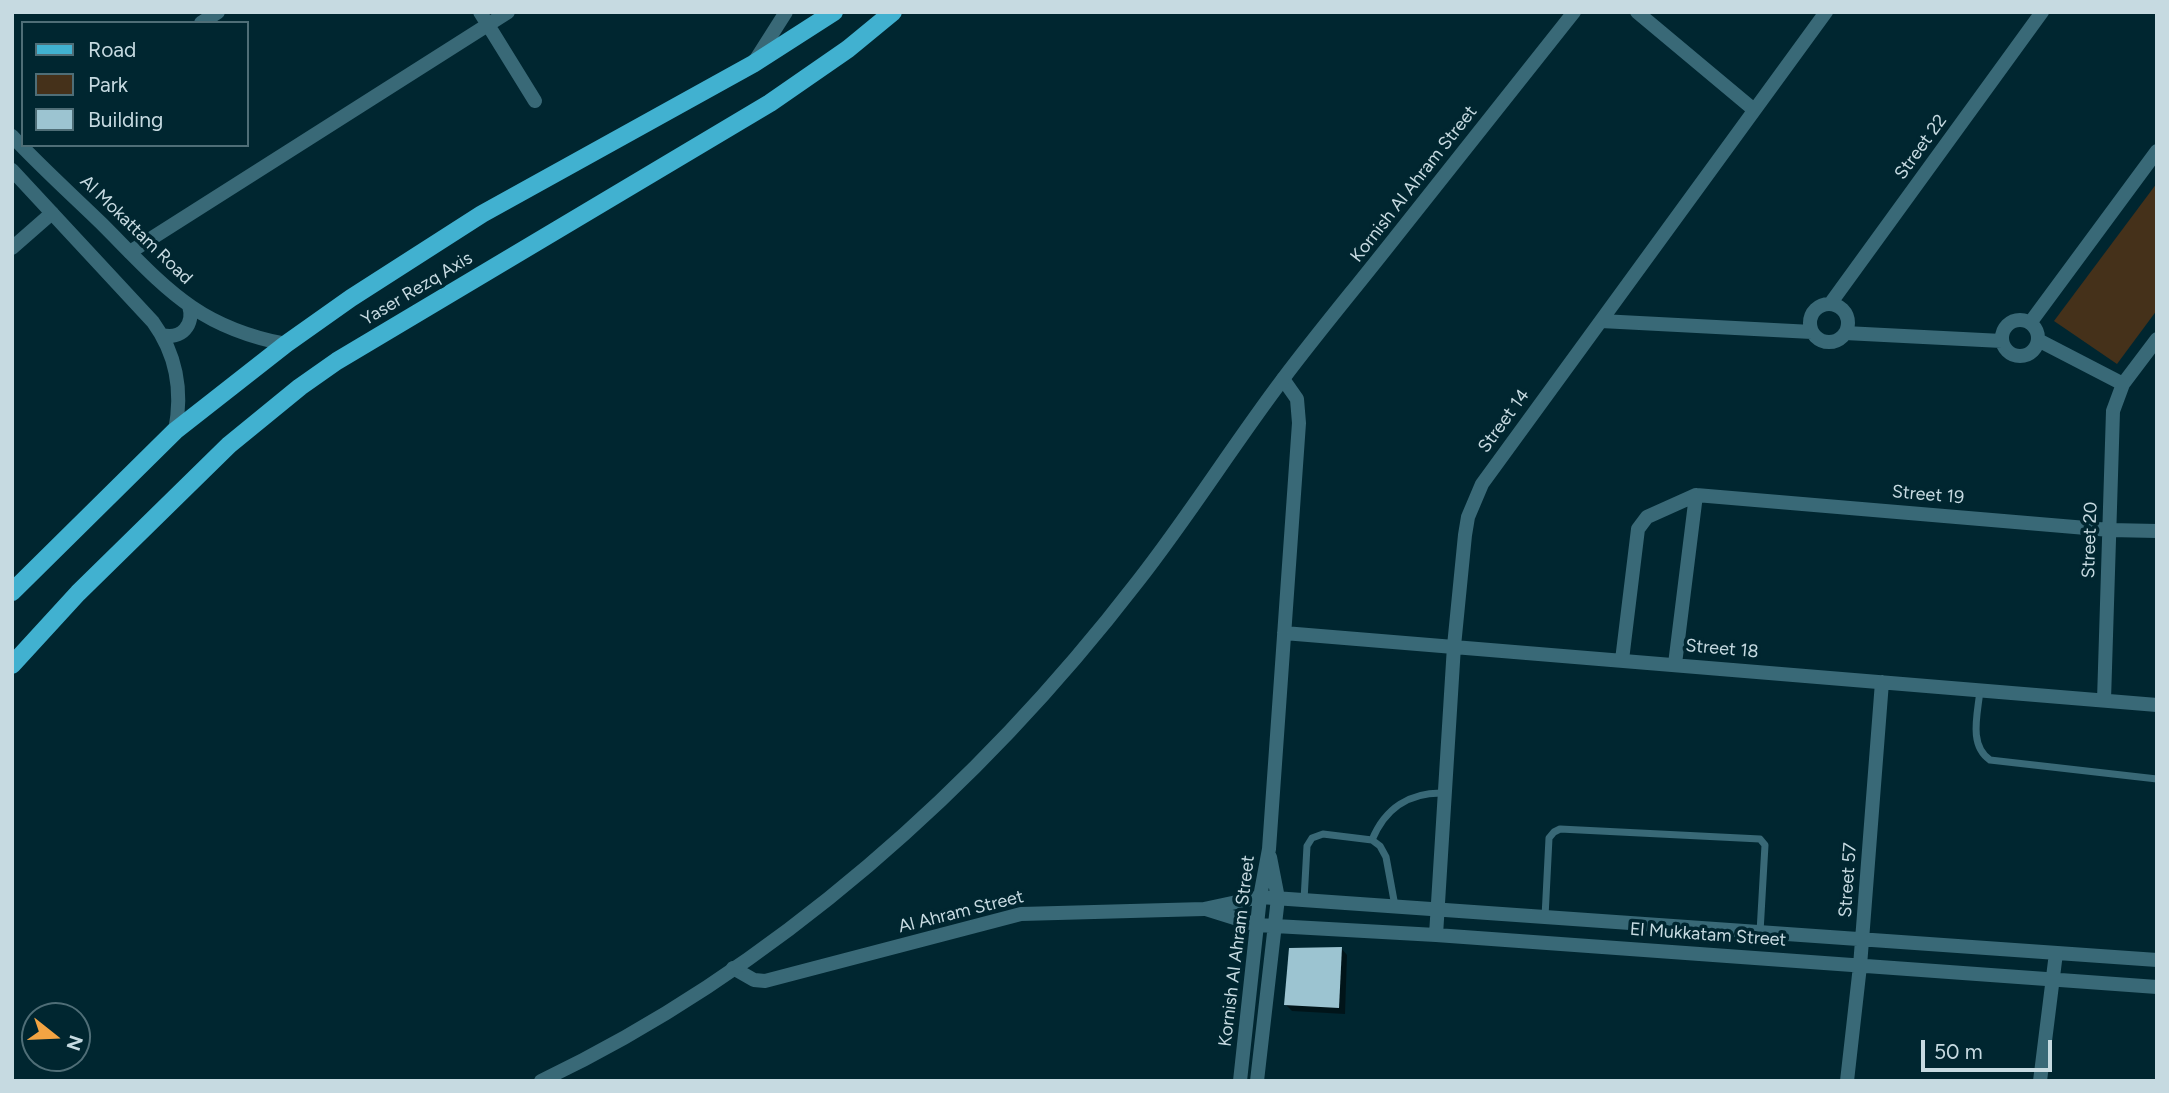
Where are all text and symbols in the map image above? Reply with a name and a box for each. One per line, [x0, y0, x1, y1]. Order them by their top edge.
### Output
legend [21, 21, 248, 147]
text: Road [88, 37, 136, 62]
text: Park [88, 72, 128, 97]
street label: Kornish Al Ahram Street [1346, 101, 1482, 267]
text: Building [88, 107, 163, 132]
street label: Street 22 [1890, 110, 1952, 184]
street label: Al Mokattam Road [75, 171, 197, 289]
street label: Yaser Rezq Axis [358, 247, 476, 331]
street label: Street 14 [1474, 385, 1534, 457]
street label: Street 19 [1891, 481, 1965, 509]
street label: Street 20 [2078, 501, 2102, 579]
street label: Street 18 [1685, 635, 1759, 663]
street label: Street 57 [1835, 842, 1861, 918]
street label: Kornish Al Ahram Street [1215, 854, 1259, 1048]
street label: Al Ahram Street [896, 886, 1026, 938]
street label: El Mukkatam Street [1629, 919, 1787, 951]
north arrow [21, 1002, 91, 1072]
scale bar [1924, 1026, 2055, 1070]
text: N [61, 1032, 88, 1054]
text: 50 m [1934, 1039, 1983, 1064]

